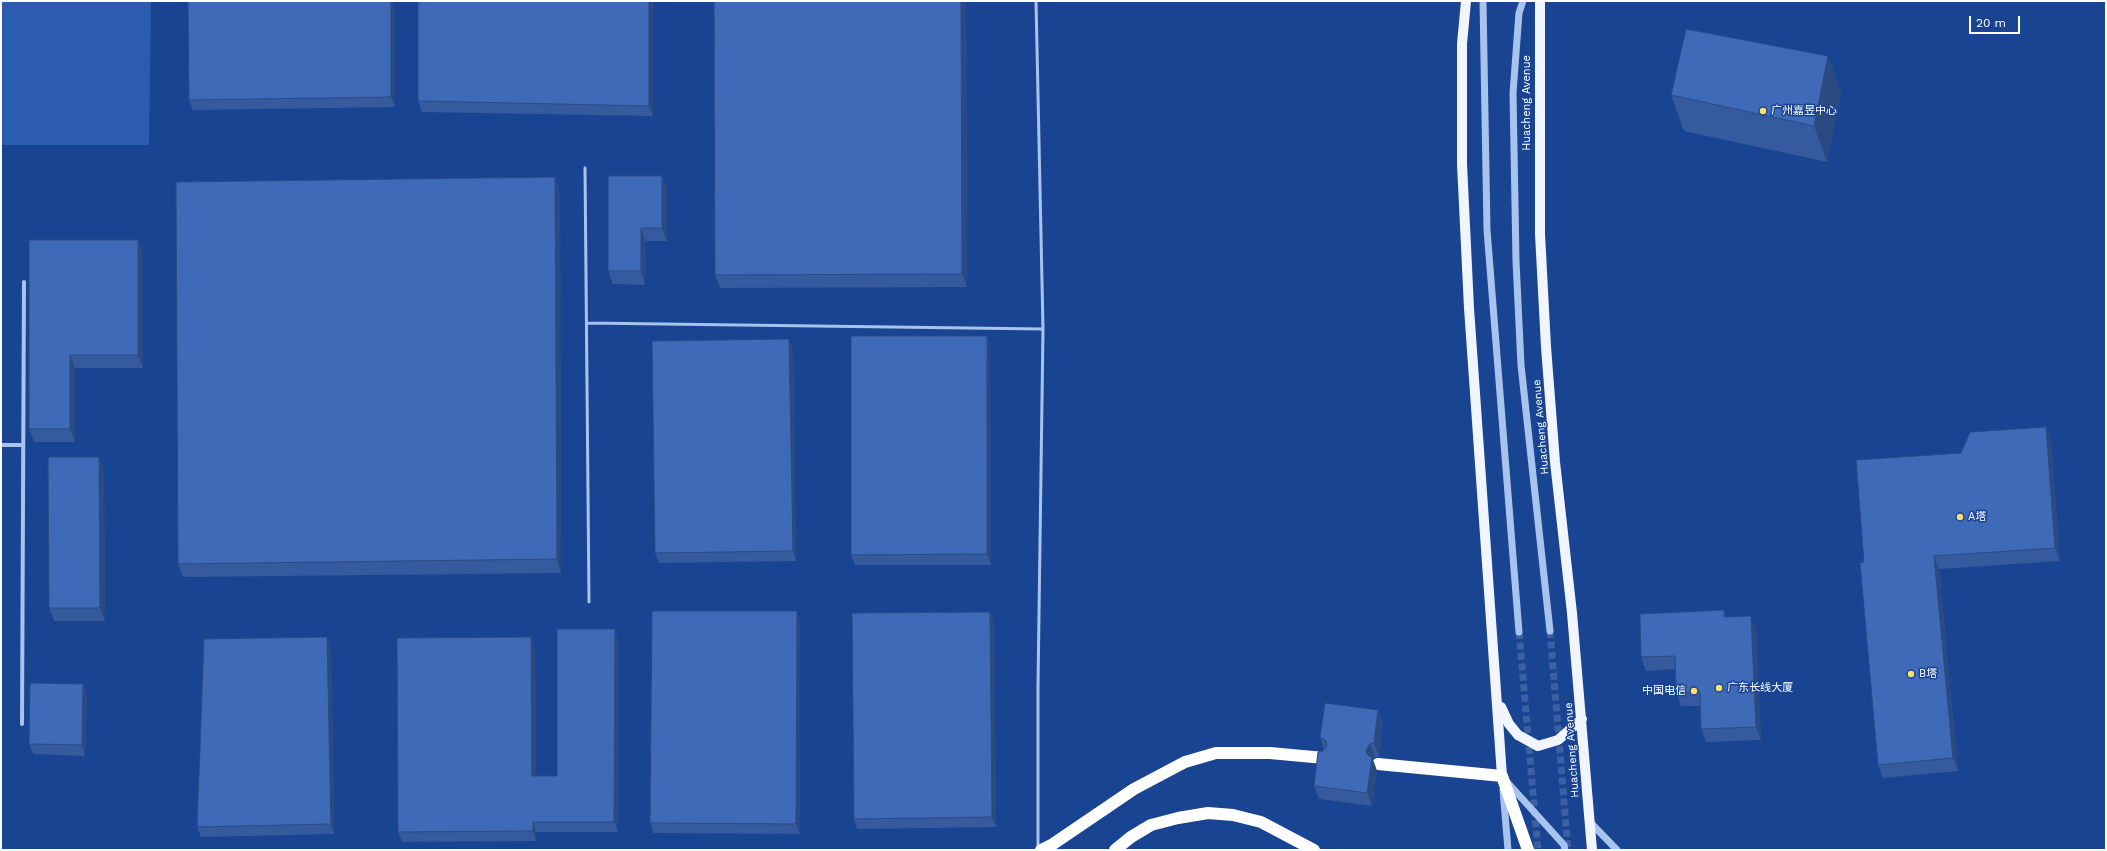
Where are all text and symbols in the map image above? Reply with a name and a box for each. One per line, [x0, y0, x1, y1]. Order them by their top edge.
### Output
scale bar [1971, 8, 2022, 34]
text: 20 m [1976, 16, 2006, 30]
street label: Huacheng Avenue [1520, 55, 1534, 151]
place label: 广州嘉昱中心 [1771, 104, 1837, 118]
marker: 广州嘉昱中心 [1758, 106, 1768, 116]
street label: Huacheng Avenue [1530, 379, 1552, 475]
place label: A塔 [1968, 510, 1986, 524]
marker: A塔 [1955, 512, 1965, 522]
place label: B塔 [1919, 667, 1937, 681]
marker: B塔 [1906, 669, 1916, 679]
place label: 广东长线大厦 [1727, 681, 1793, 695]
marker: 广东长线大厦 [1714, 683, 1724, 693]
place label: 中国电信 [1642, 684, 1686, 698]
marker: 中国电信 [1689, 686, 1699, 696]
street label: Huacheng Avenue [1562, 702, 1582, 798]

